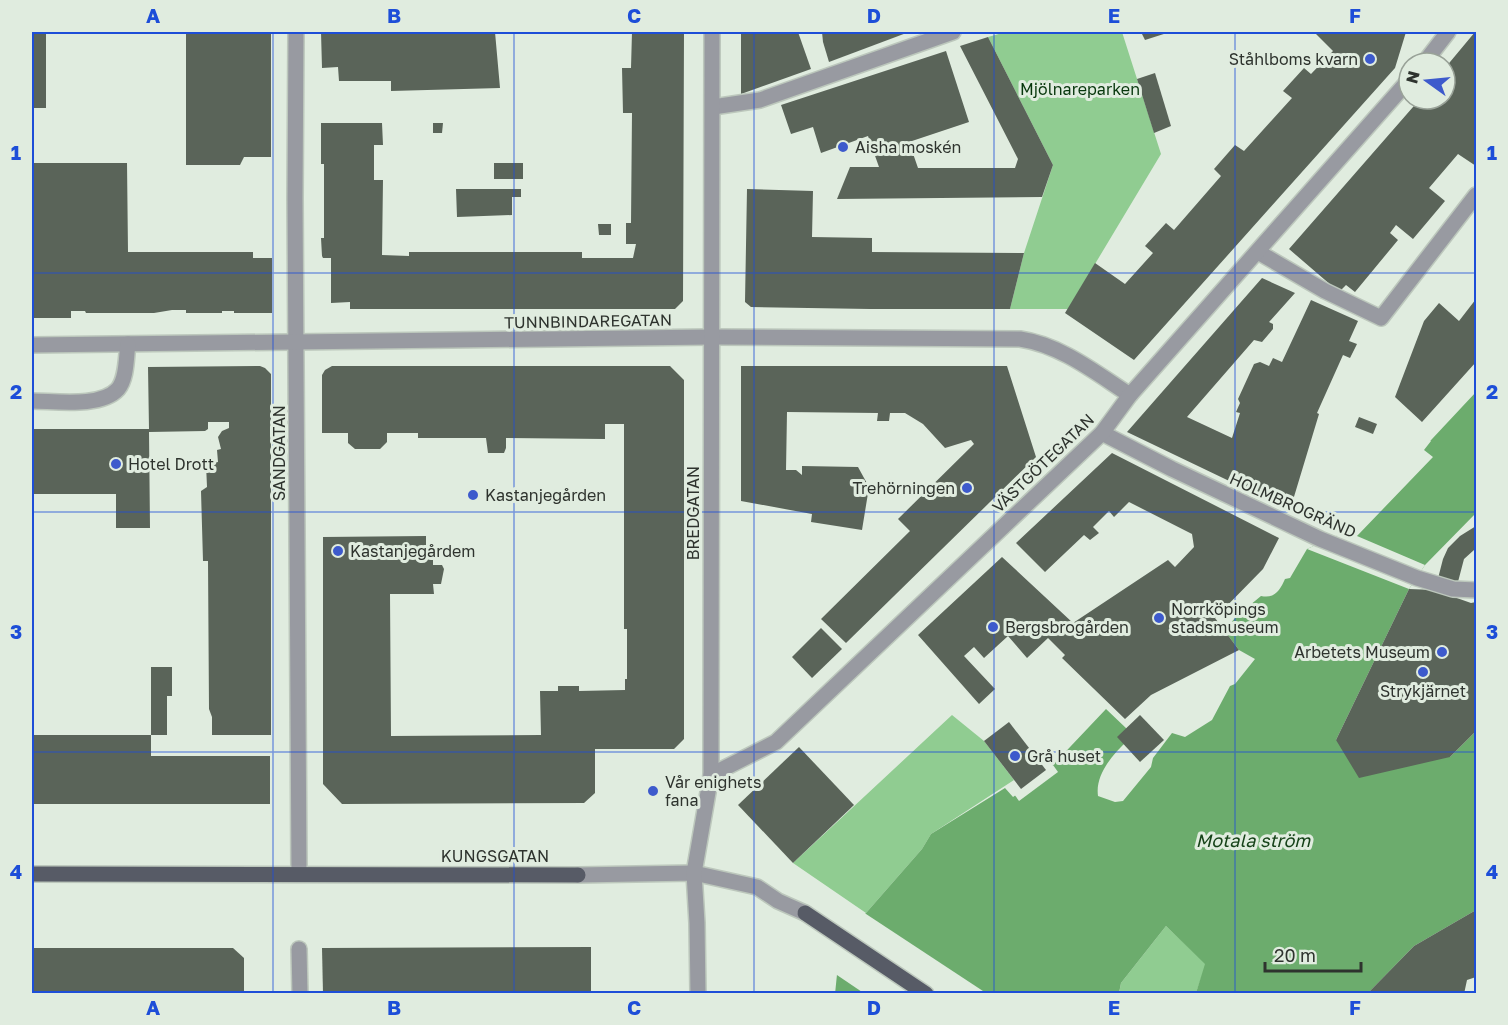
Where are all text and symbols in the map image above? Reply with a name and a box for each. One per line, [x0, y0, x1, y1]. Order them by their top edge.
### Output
text: A [146, 3, 160, 27]
text: B [387, 3, 401, 27]
text: C [627, 3, 641, 27]
text: D [867, 3, 881, 27]
text: E [1108, 3, 1120, 27]
text: F [1349, 3, 1361, 27]
place label: Ståhlboms kvarn [1229, 49, 1358, 69]
north arrow [1397, 51, 1457, 111]
marker: Ståhlboms kvarn [1363, 52, 1377, 66]
text: N [1401, 69, 1424, 86]
park label: Mjölnareparken [1020, 79, 1140, 99]
place label: Aisha moskén [855, 137, 961, 157]
text: 1 [11, 140, 21, 164]
marker: Aisha moskén [836, 140, 850, 154]
text: 1 [1487, 140, 1497, 164]
street label: TUNNBINDAREGATAN [504, 310, 672, 332]
text: 2 [10, 379, 22, 403]
text: 2 [1486, 379, 1498, 403]
street label: SANDGATAN [269, 405, 289, 501]
street label: VÄSTGÖTEGATAN [988, 409, 1098, 517]
place label: Hotel Drott [128, 454, 214, 474]
marker: Hotel Drott [109, 457, 123, 471]
street label: BREDGATAN [683, 466, 703, 560]
street label: HOLMBROGRÄND [1227, 468, 1359, 542]
place label: Trehörningen [853, 478, 955, 498]
marker: Trehörningen [960, 481, 974, 495]
place label: Kastanjegården [485, 485, 606, 505]
marker: Kastanjegården [466, 488, 480, 502]
place label: Kastanjegårdem [350, 541, 476, 561]
marker: Kastanjegårdem [331, 544, 345, 558]
place label: Norrköpings stadsmuseum [1171, 599, 1279, 637]
marker: Norrköpings stadsmuseum [1152, 611, 1166, 625]
place label: Bergsbrogården [1005, 617, 1129, 637]
text: 3 [10, 619, 22, 643]
text: 3 [1486, 619, 1498, 643]
marker: Bergsbrogården [986, 620, 1000, 634]
place label: Arbetets Museum [1294, 642, 1430, 662]
marker: Arbetets Museum [1435, 645, 1449, 659]
marker: Strykjärnet [1416, 665, 1430, 679]
place label: Strykjärnet [1380, 681, 1466, 701]
place label: Grå huset [1027, 746, 1101, 766]
marker: Grå huset [1008, 749, 1022, 763]
place label: Vår enighets fana [665, 772, 761, 810]
marker: Vår enighets fana [646, 784, 660, 798]
water label: Motala ström [1196, 829, 1311, 851]
street label: KUNGSGATAN [441, 846, 549, 866]
text: 4 [10, 859, 22, 883]
text: 4 [1486, 859, 1498, 883]
scale bar [1265, 935, 1361, 973]
text: 20 m [1274, 944, 1316, 966]
text: A [146, 995, 160, 1019]
text: B [387, 995, 401, 1019]
text: C [627, 995, 641, 1019]
text: D [867, 995, 881, 1019]
text: E [1108, 995, 1120, 1019]
text: F [1349, 995, 1361, 1019]

